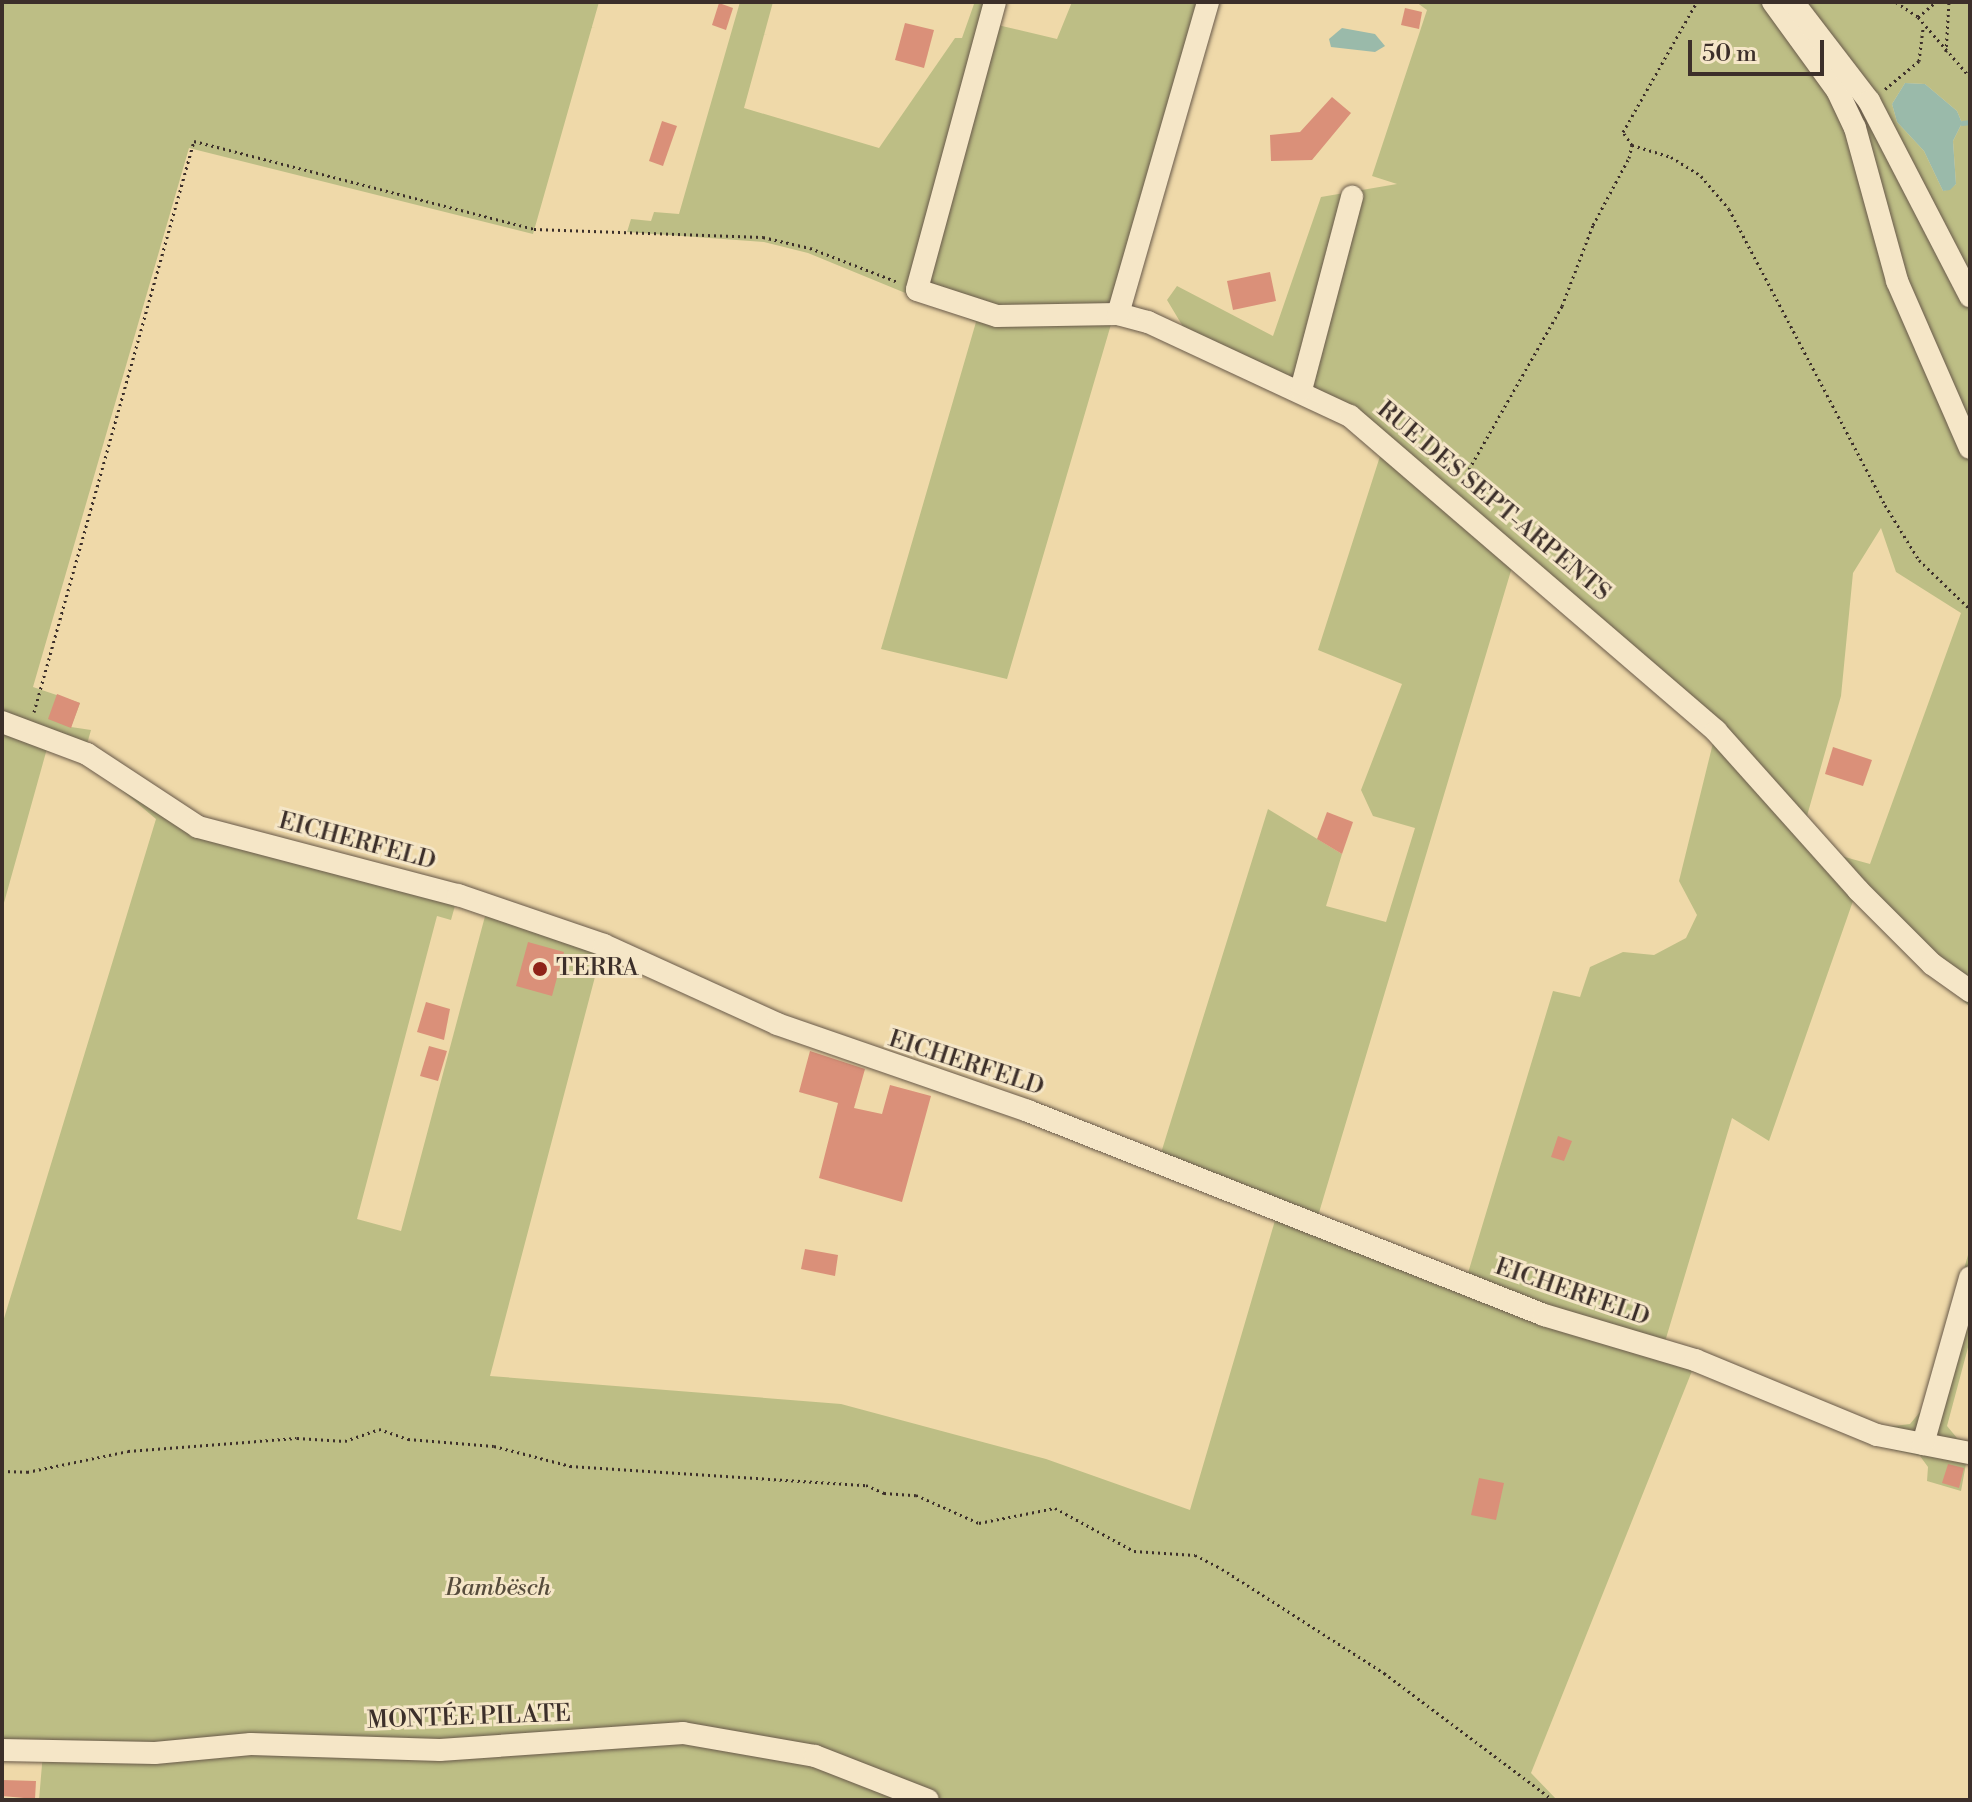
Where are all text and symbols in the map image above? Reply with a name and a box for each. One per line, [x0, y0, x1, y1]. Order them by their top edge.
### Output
scale bar [1692, 24, 1828, 74]
text: 50 m [1702, 39, 1757, 69]
street label: RUE DES SEPT-ARPENTS [1371, 396, 1615, 608]
street label: EICHERFELD [275, 807, 439, 877]
place label: TERRA [556, 955, 639, 983]
marker: TERRA [531, 960, 549, 978]
street label: EICHERFELD [885, 1025, 1047, 1103]
street label: EICHERFELD [1491, 1253, 1653, 1333]
park label: Bambësch [445, 1575, 551, 1603]
street label: MONTÉE PILATE [367, 1700, 571, 1736]

